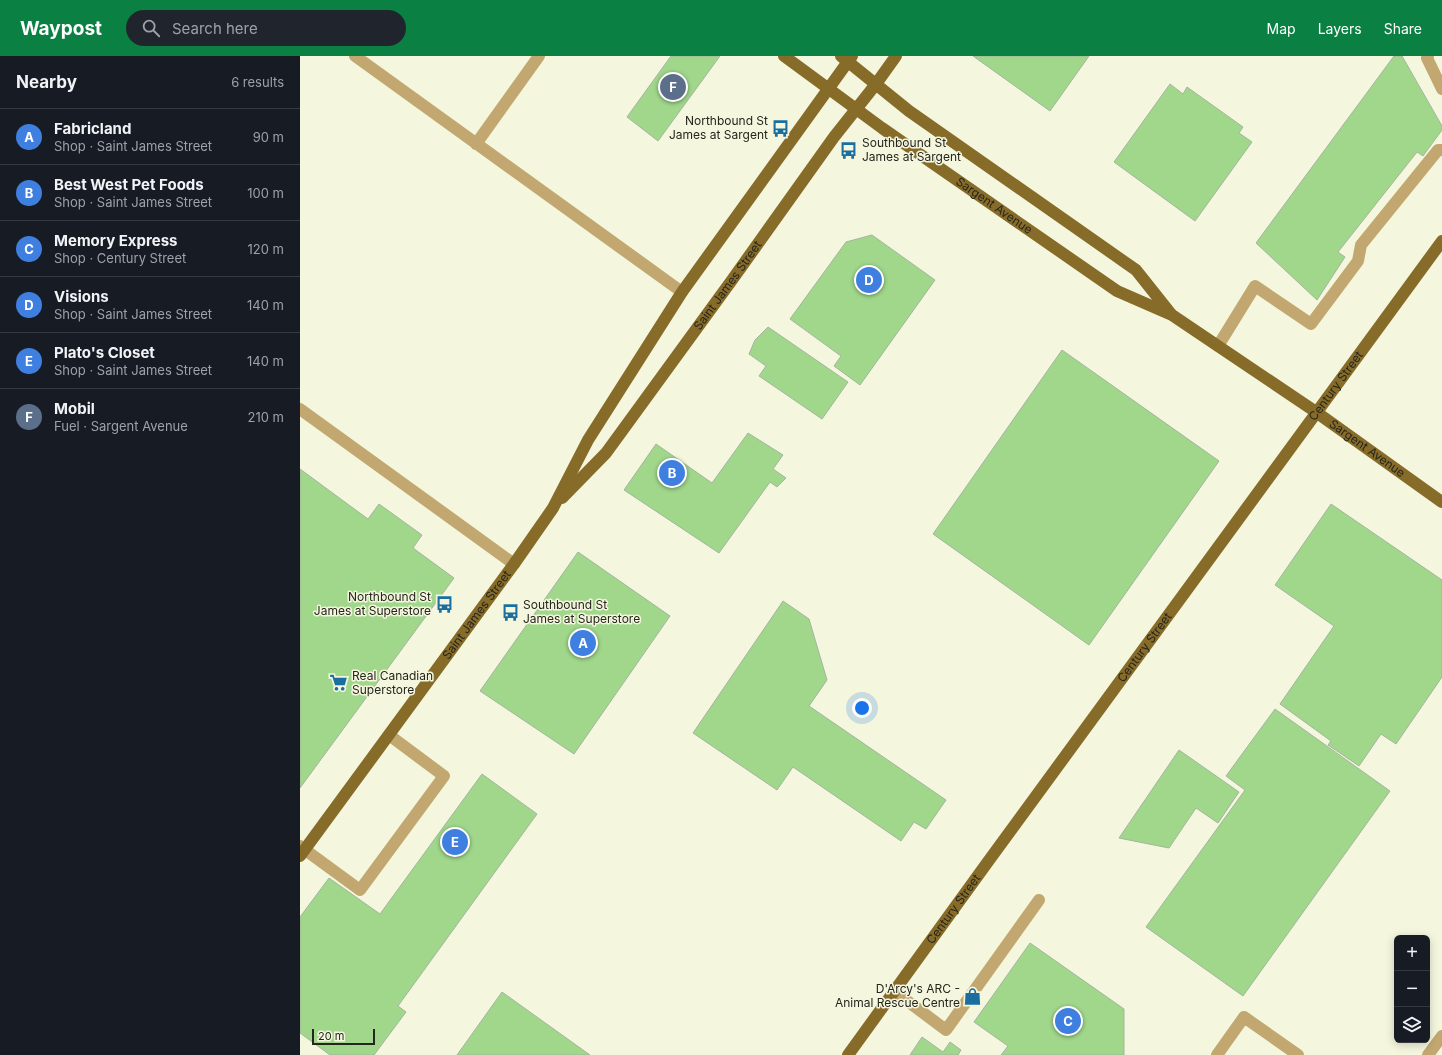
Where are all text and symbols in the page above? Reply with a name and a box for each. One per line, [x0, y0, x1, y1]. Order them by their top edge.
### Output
search box [126, 10, 406, 46]
text: Waypost [20, 17, 102, 40]
icon: search [140, 17, 162, 39]
text: Search here [172, 19, 258, 38]
text: Map [1267, 20, 1296, 37]
text: Layers [1318, 20, 1362, 37]
text: Share [1384, 20, 1422, 37]
text: Nearby [16, 72, 77, 92]
pin: F [660, 72, 686, 102]
text: 6 results [231, 74, 284, 90]
place label: Northbound St James at Sargent [669, 113, 768, 142]
bus stop icon: Northbound St James at Sargent [771, 118, 791, 138]
text: Fabricland [54, 119, 131, 138]
text: A [24, 129, 34, 145]
text: 90 m [253, 129, 284, 145]
place label: Southbound St James at Sargent [862, 135, 961, 164]
text: Shop · Saint James Street [54, 138, 212, 154]
bus stop icon: Southbound St James at Sargent [839, 140, 859, 160]
street label: Sargent Avenue [953, 174, 1035, 237]
text: Best West Pet Foods [54, 175, 204, 194]
text: B [25, 185, 33, 201]
text: 100 m [247, 185, 284, 201]
text: Shop · Saint James Street [54, 194, 212, 210]
text: Memory Express [54, 231, 177, 250]
street label: Saint James Street [690, 238, 765, 333]
text: C [24, 241, 34, 257]
text: 120 m [248, 241, 284, 257]
text: Shop · Century Street [54, 250, 186, 266]
pin: D [856, 265, 882, 295]
text: Visions [54, 287, 109, 306]
text: D [24, 297, 34, 313]
text: 140 m [247, 297, 284, 313]
text: Shop · Saint James Street [54, 306, 212, 322]
text: Plato's Closet [54, 343, 155, 362]
street label: Century Street [1305, 348, 1366, 424]
text: E [25, 353, 33, 369]
text: 140 m [247, 353, 284, 369]
text: Shop · Saint James Street [54, 362, 212, 378]
text: Mobil [54, 399, 95, 418]
text: F [25, 409, 33, 425]
text: 210 m [248, 409, 284, 425]
street label: Sargent Avenue [1326, 416, 1408, 480]
text: Fuel · Sargent Avenue [54, 418, 188, 434]
pin: B [659, 458, 685, 488]
street label: Saint James Street [439, 567, 514, 662]
place label: Northbound St James at Superstore [314, 589, 431, 618]
bus stop icon: Northbound St James at Superstore [434, 594, 454, 614]
place label: Southbound St James at Superstore [523, 597, 640, 626]
bus stop icon: Southbound St James at Superstore [500, 602, 520, 622]
street label: Century Street [1114, 609, 1175, 685]
pin: A [570, 628, 596, 658]
place label: Real Canadian Superstore [352, 668, 433, 697]
supermarket icon: Real Canadian Superstore [329, 673, 349, 693]
your location [852, 698, 872, 718]
pin: E [442, 827, 468, 857]
street label: Century Street [923, 871, 983, 947]
map controls [1394, 935, 1430, 1043]
button: + [1394, 935, 1430, 971]
button: − [1394, 971, 1430, 1007]
place label: D'Arcy's ARC - Animal Rescue Centre [835, 981, 960, 1010]
shop icon: D'Arcy's ARC - Animal Rescue Centre [963, 986, 983, 1006]
pin: C [1055, 1006, 1081, 1036]
button: layers [1394, 1007, 1430, 1043]
scale bar [312, 1027, 375, 1046]
text: 20 m [318, 1029, 344, 1043]

